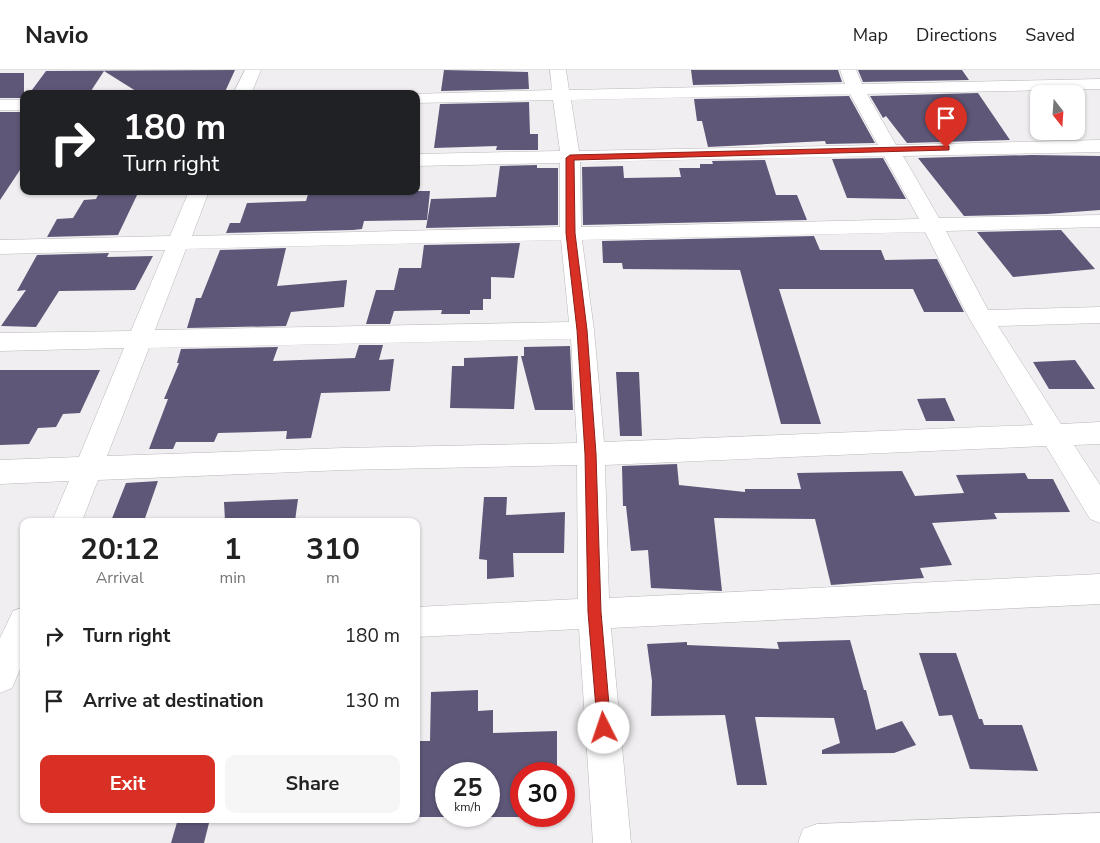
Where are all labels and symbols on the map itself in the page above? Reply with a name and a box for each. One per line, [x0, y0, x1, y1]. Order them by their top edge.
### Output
north arrow [1030, 85, 1085, 140]
pin [925, 97, 967, 148]
position arrow [577, 701, 629, 753]
speed limit sign: 30 [510, 762, 575, 827]

